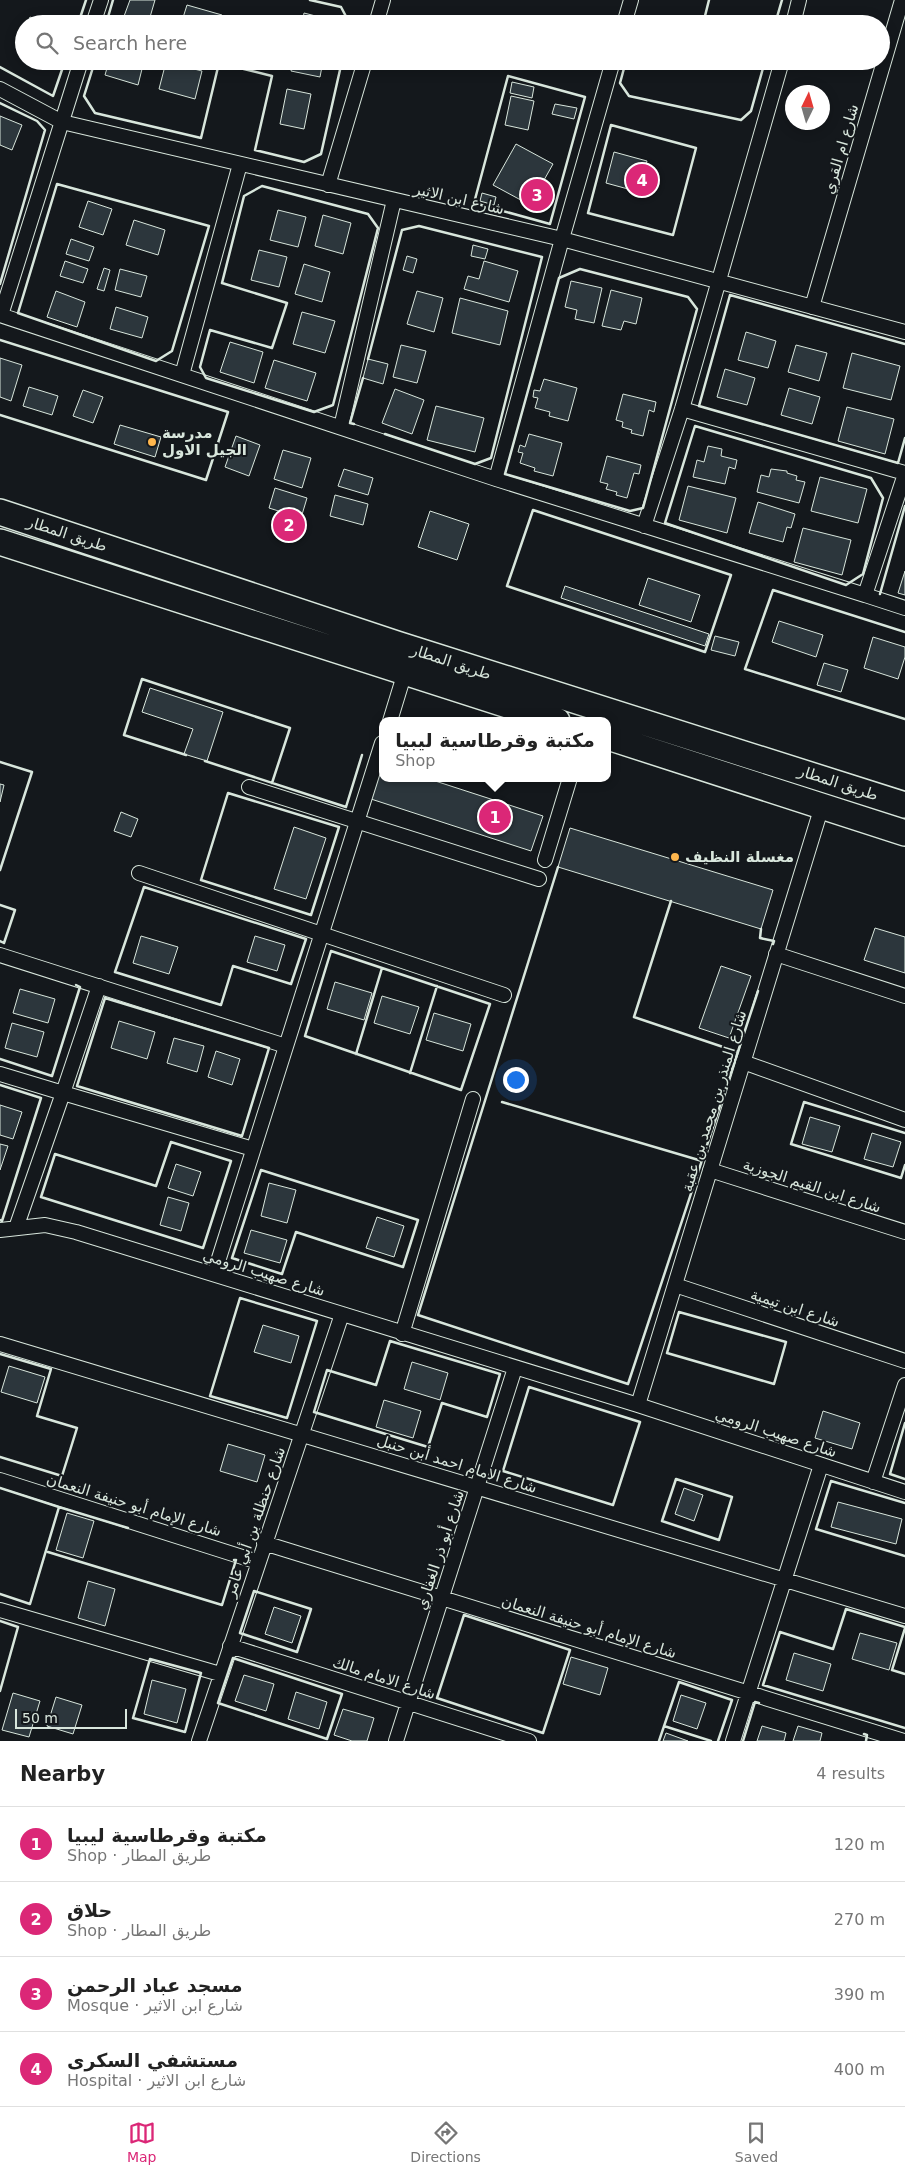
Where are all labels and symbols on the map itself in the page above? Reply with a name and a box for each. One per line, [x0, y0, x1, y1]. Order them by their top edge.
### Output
north arrow [785, 85, 830, 130]
street label: شارع ام القري [820, 102, 863, 196]
pin: 4 [626, 161, 658, 199]
pin: 3 [521, 176, 553, 214]
street label: شارع ابن الاثير [411, 180, 506, 218]
place label: مدرسة الجيل الاول [162, 424, 247, 459]
marker: مدرسة الجيل الاول [146, 436, 158, 448]
pin: 2 [273, 506, 305, 544]
street label: طريق المطار [24, 512, 109, 555]
street label: طريق المطار [408, 640, 493, 683]
street label: طريق المطار [795, 761, 880, 804]
pin: 1 [479, 798, 511, 836]
place label: مغسلة النظيف [685, 848, 794, 866]
marker: مغسلة النظيف [669, 851, 681, 863]
street label: شارع المنذر بن محمد بن عقبة [678, 1008, 750, 1194]
your location [503, 1067, 529, 1093]
street label: شارع ابن القيم الجوزية [741, 1155, 883, 1217]
street label: شارع صهيب الرومي [201, 1246, 327, 1301]
street label: شارع ابن تيمية [748, 1285, 842, 1331]
street label: شارع صهيب الرومي [713, 1405, 839, 1462]
street label: شارع الامام احمد أبن حنبل [375, 1430, 540, 1497]
street label: شارع حنظلة بن أبي عامر [220, 1444, 290, 1601]
street label: شارع الإمام أبو حنيفة النعمان [44, 1469, 224, 1540]
street label: شارع أبو ذر الغفاري [411, 1488, 469, 1612]
street label: شارع الإمام أبو حنيفة النعمان [499, 1591, 679, 1662]
street label: شارع الامام مالك [330, 1653, 438, 1703]
scale bar [15, 1706, 128, 1729]

